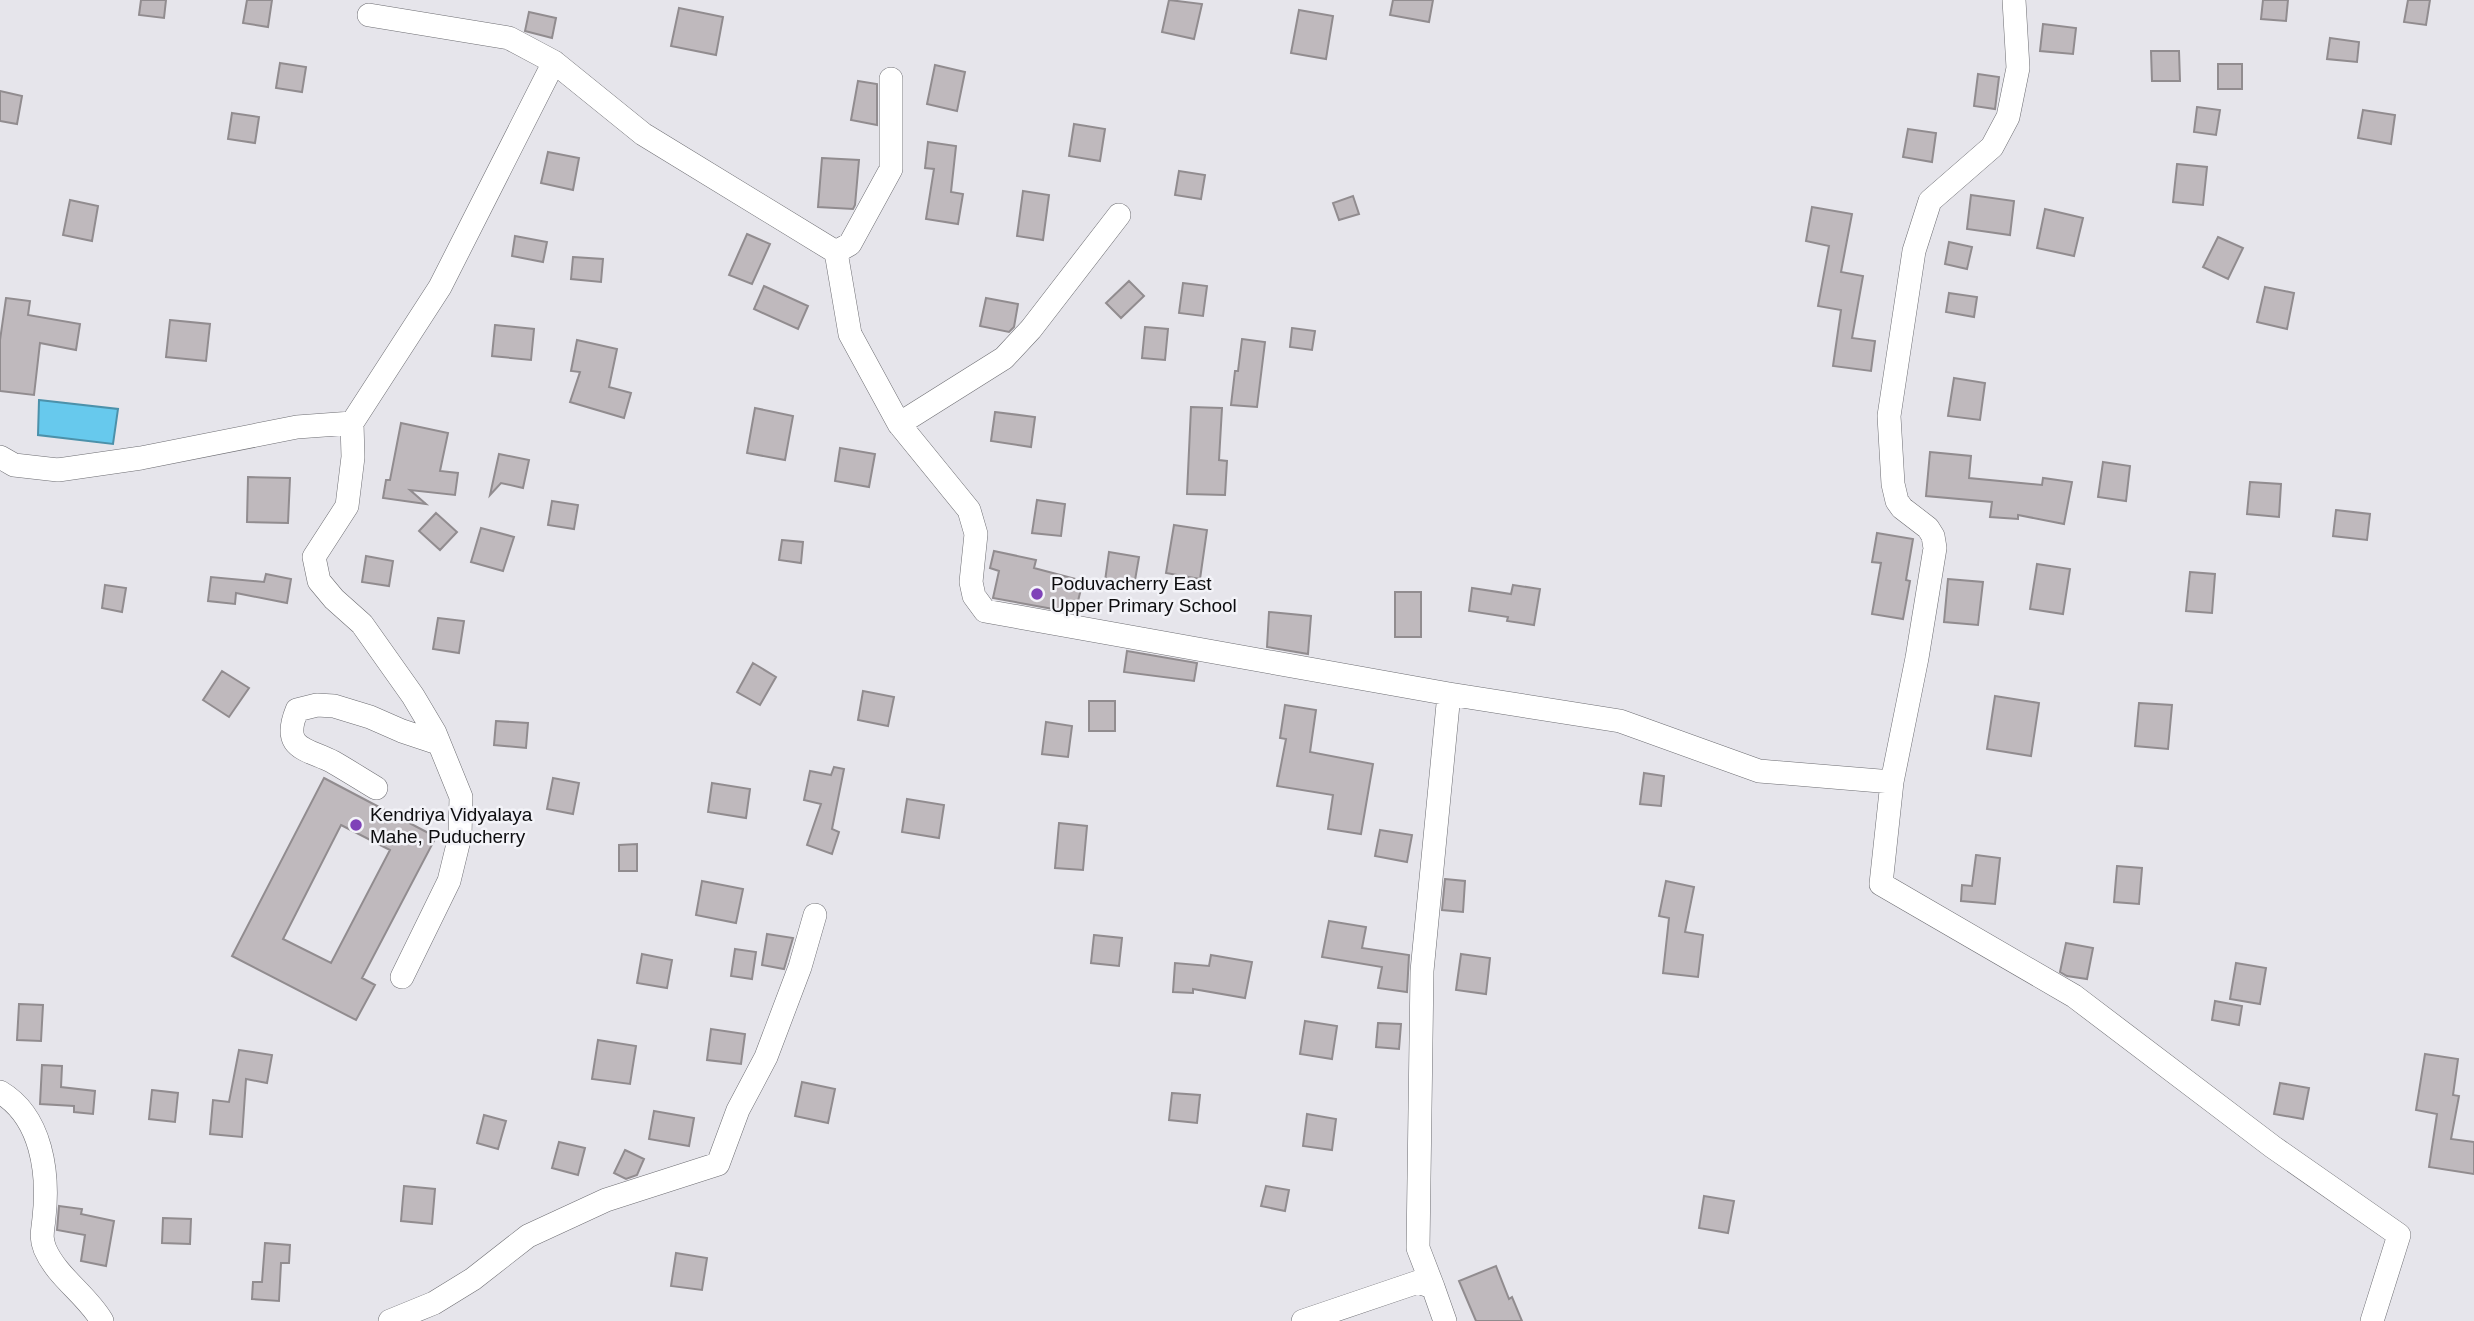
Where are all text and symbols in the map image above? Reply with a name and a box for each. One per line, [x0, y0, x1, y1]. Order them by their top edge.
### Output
place label: Poduvacherry East Upper Primary School [1051, 573, 1237, 616]
marker: Poduvacherry East Upper Primary School [1029, 586, 1045, 602]
place label: Kendriya Vidyalaya Mahe, Puducherry [370, 804, 533, 847]
marker: Kendriya Vidyalaya Mahe, Puducherry [348, 817, 364, 833]

